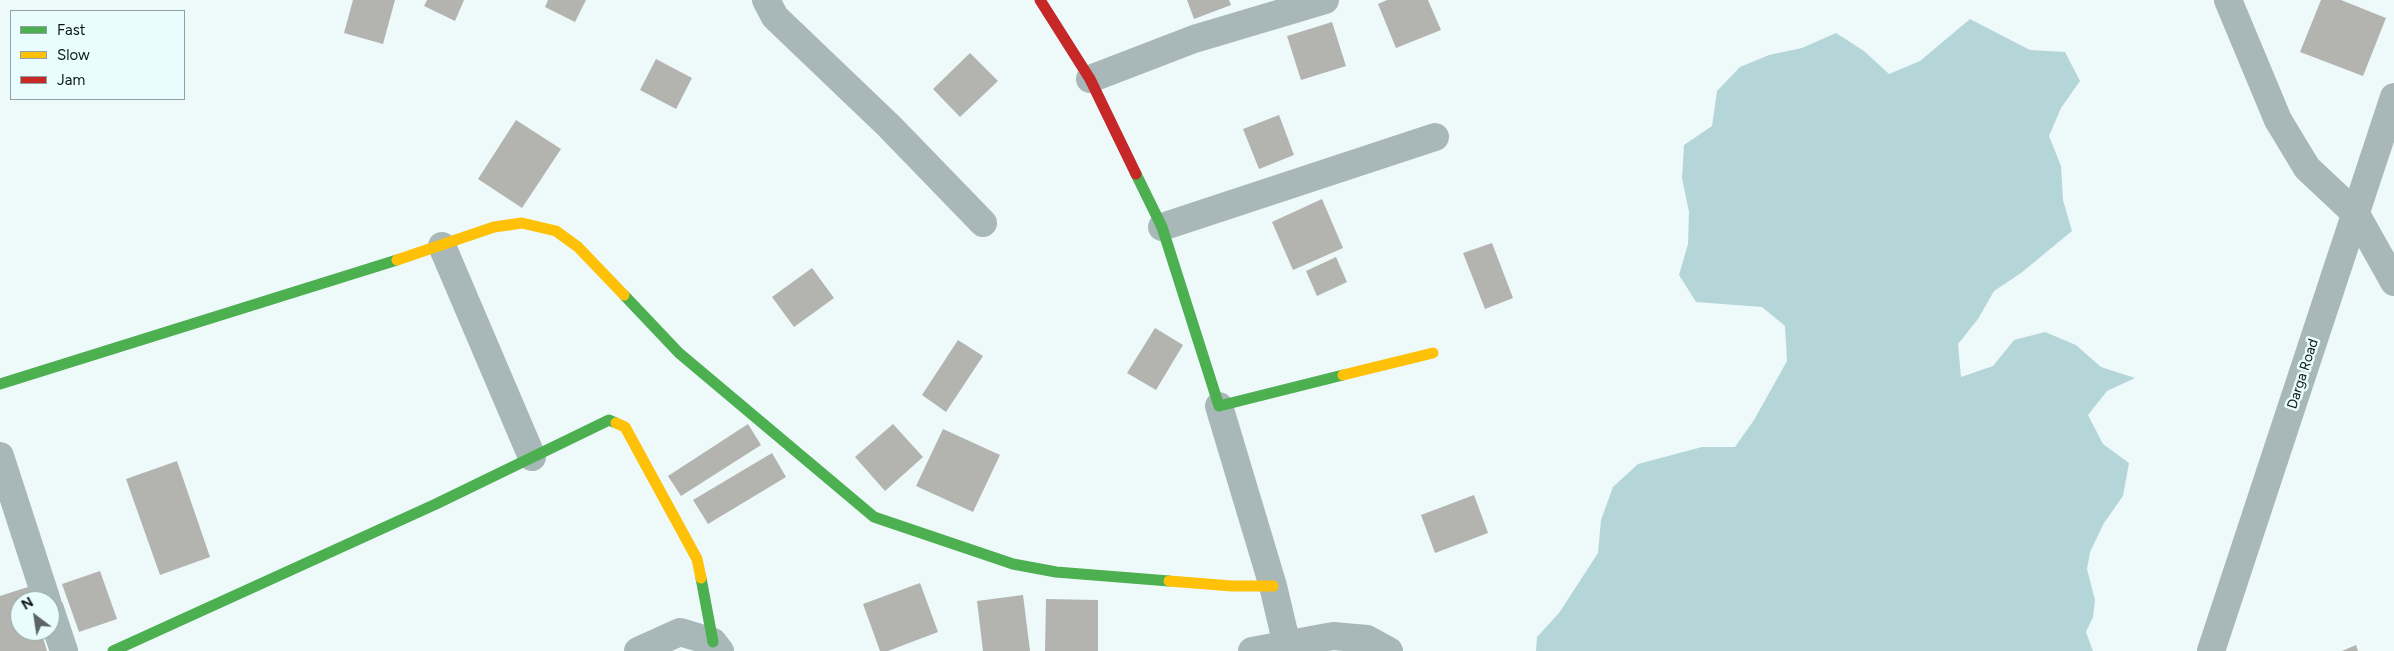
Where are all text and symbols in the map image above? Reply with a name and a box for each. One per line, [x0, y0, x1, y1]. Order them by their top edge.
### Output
legend [10, 10, 185, 100]
text: Fast [57, 21, 85, 39]
text: Slow [57, 46, 90, 64]
text: Jam [57, 71, 85, 89]
street label: Darga Road [2284, 337, 2322, 411]
north arrow [10, 591, 60, 641]
text: N [19, 594, 37, 614]

